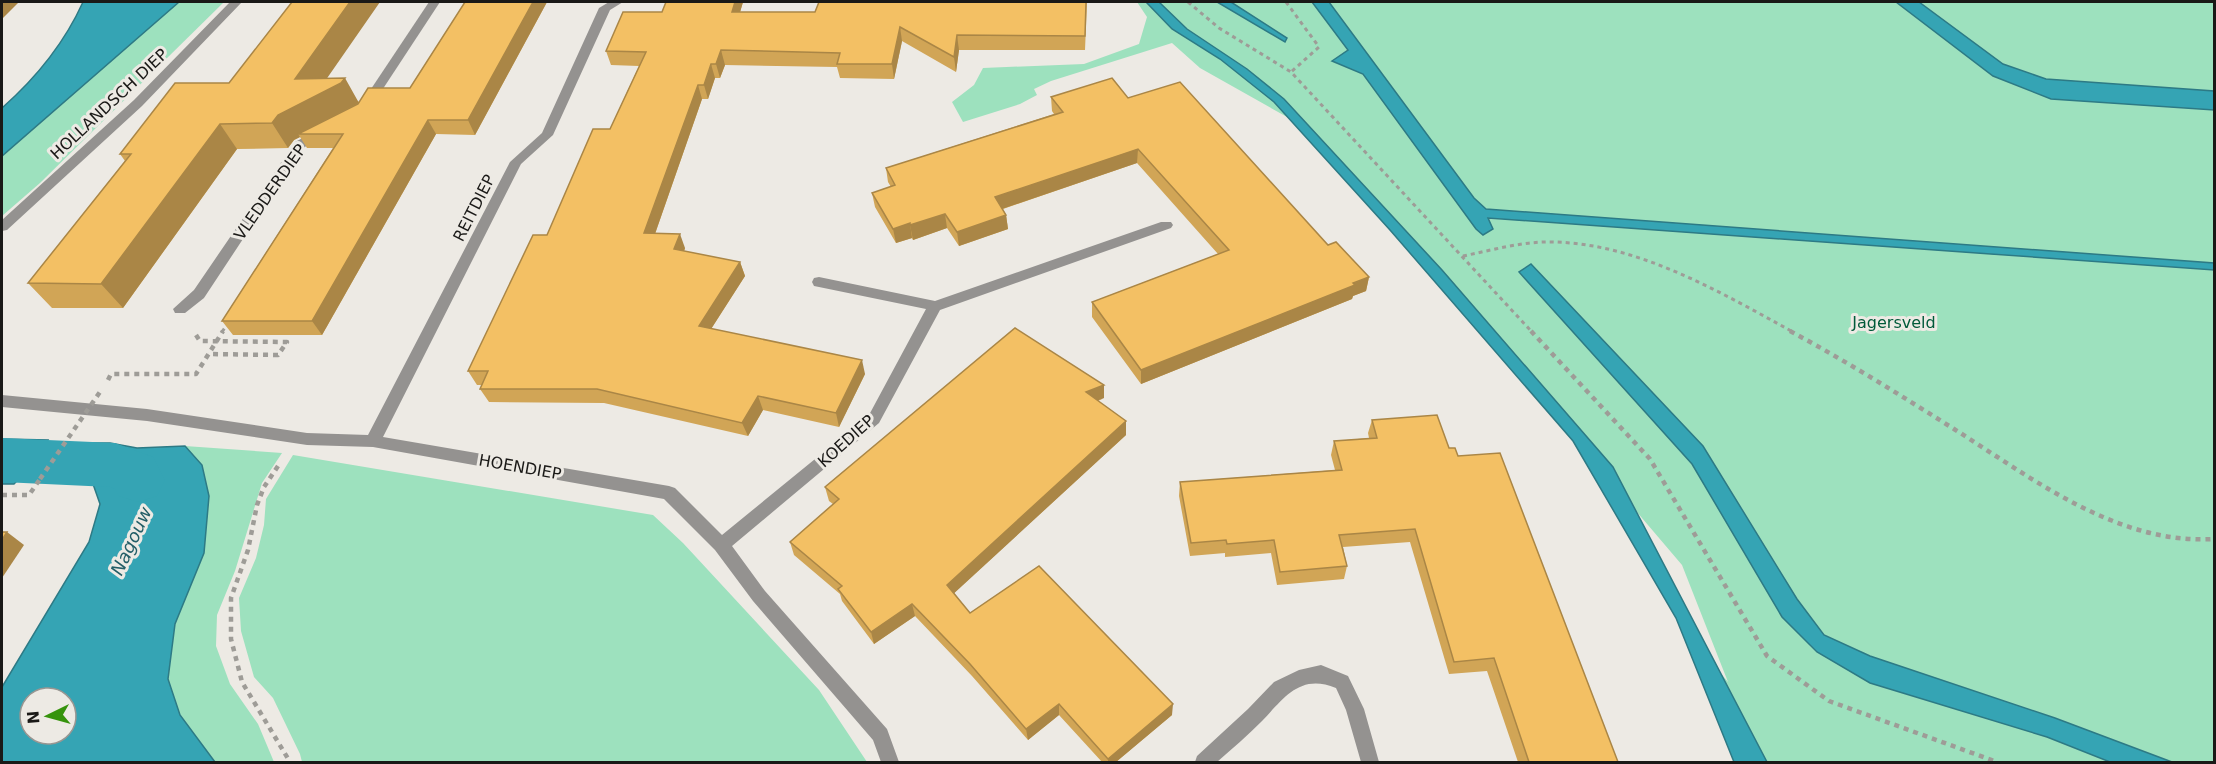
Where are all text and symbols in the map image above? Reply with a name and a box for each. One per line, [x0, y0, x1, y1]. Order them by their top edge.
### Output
street label: HOLLANDSCH DIEP [46, 45, 172, 163]
street label: VLEDDERDIEP [230, 140, 310, 244]
street label: REITDIEP [449, 171, 499, 245]
park label: Jagersveld [1851, 313, 1936, 332]
street label: KOEDIEP [814, 411, 878, 471]
street label: HOENDIEP [477, 450, 563, 484]
water label: Nagouw [106, 503, 156, 579]
north arrow [18, 686, 78, 746]
text: N [24, 710, 44, 725]

